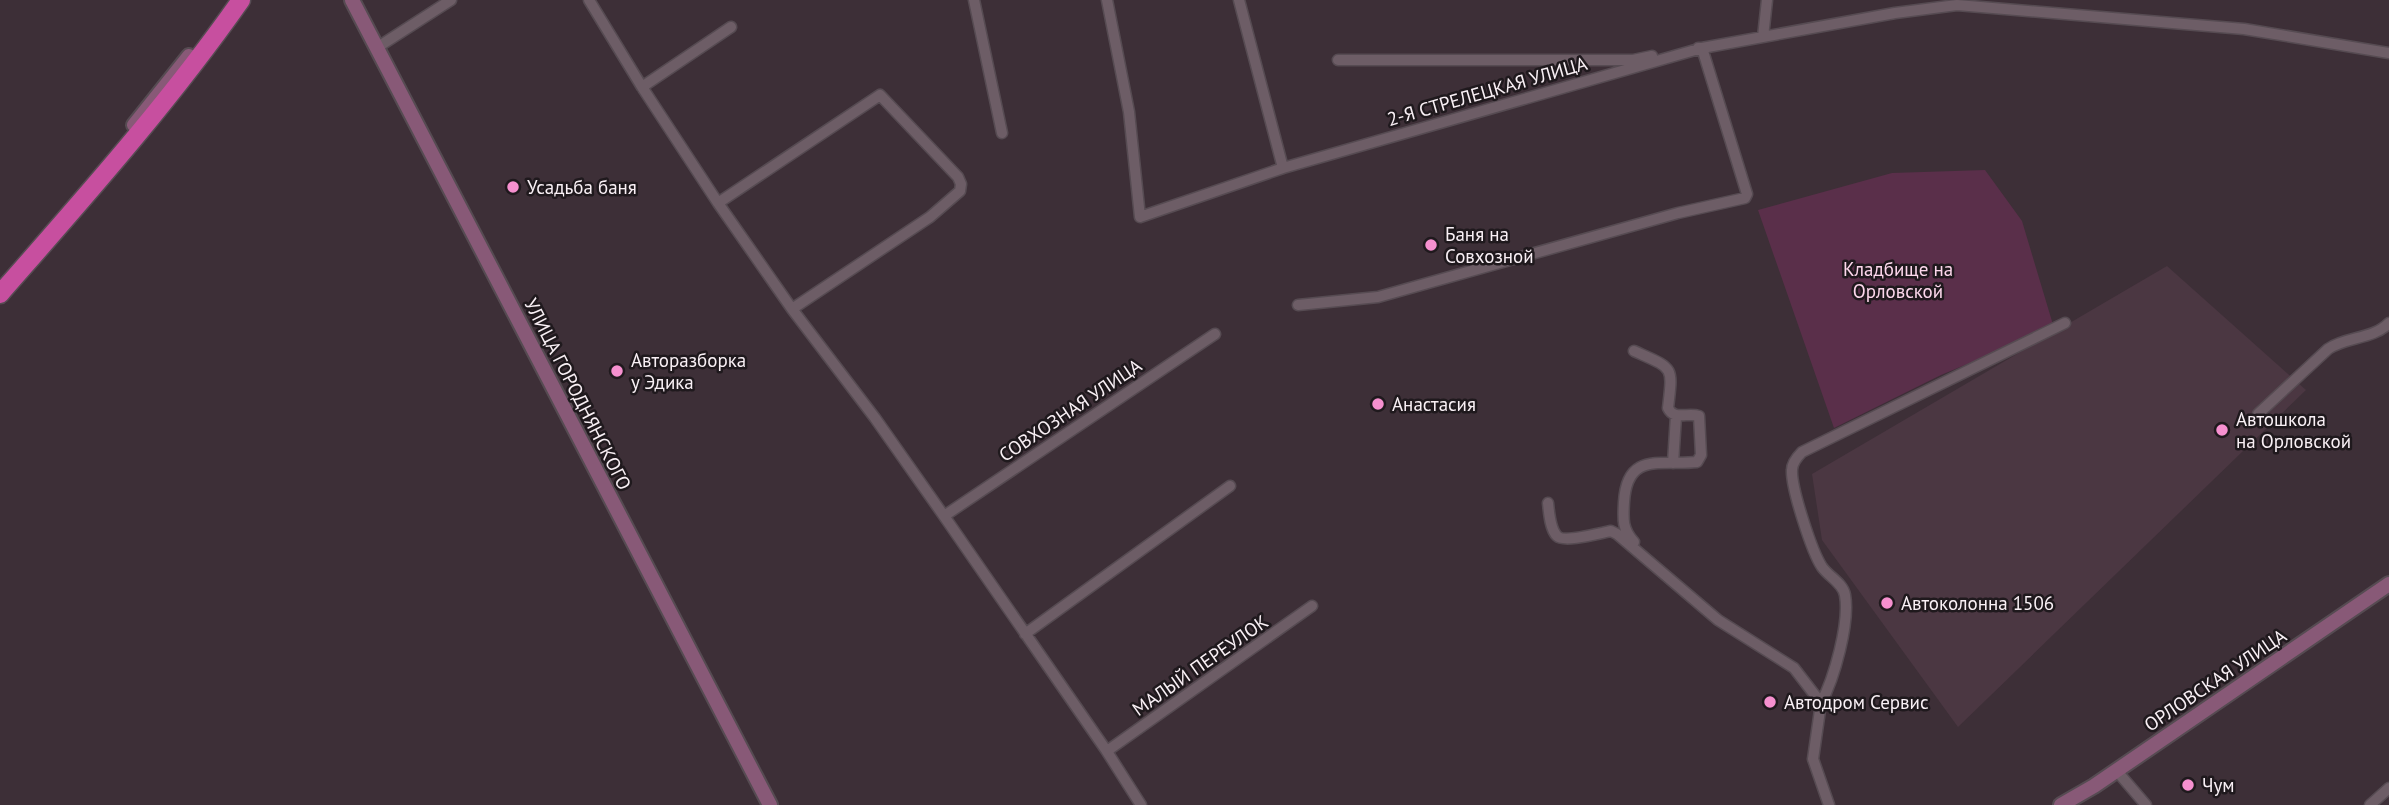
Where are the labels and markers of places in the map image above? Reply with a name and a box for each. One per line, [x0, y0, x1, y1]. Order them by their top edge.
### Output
place label: Усадьба баня [527, 175, 637, 199]
marker: Усадьба баня [505, 179, 521, 195]
place label: Баня на Совхозной [1445, 222, 1534, 268]
marker: Баня на Совхозной [1423, 237, 1439, 253]
place label: Авторазборка у Эдика [631, 348, 746, 394]
marker: Авторазборка у Эдика [609, 363, 625, 379]
place label: Анастасия [1392, 392, 1476, 416]
marker: Анастасия [1370, 396, 1386, 412]
place label: Автошкола на Орловской [2236, 407, 2351, 453]
marker: Автошкола на Орловской [2214, 422, 2230, 438]
place label: Автоколонна 1506 [1901, 591, 2054, 615]
marker: Автоколонна 1506 [1879, 595, 1895, 611]
place label: Автодром Сервис [1784, 690, 1929, 714]
marker: Автодром Сервис [1762, 694, 1778, 710]
place label: Чум [2202, 773, 2235, 797]
marker: Чум [2180, 777, 2196, 793]

